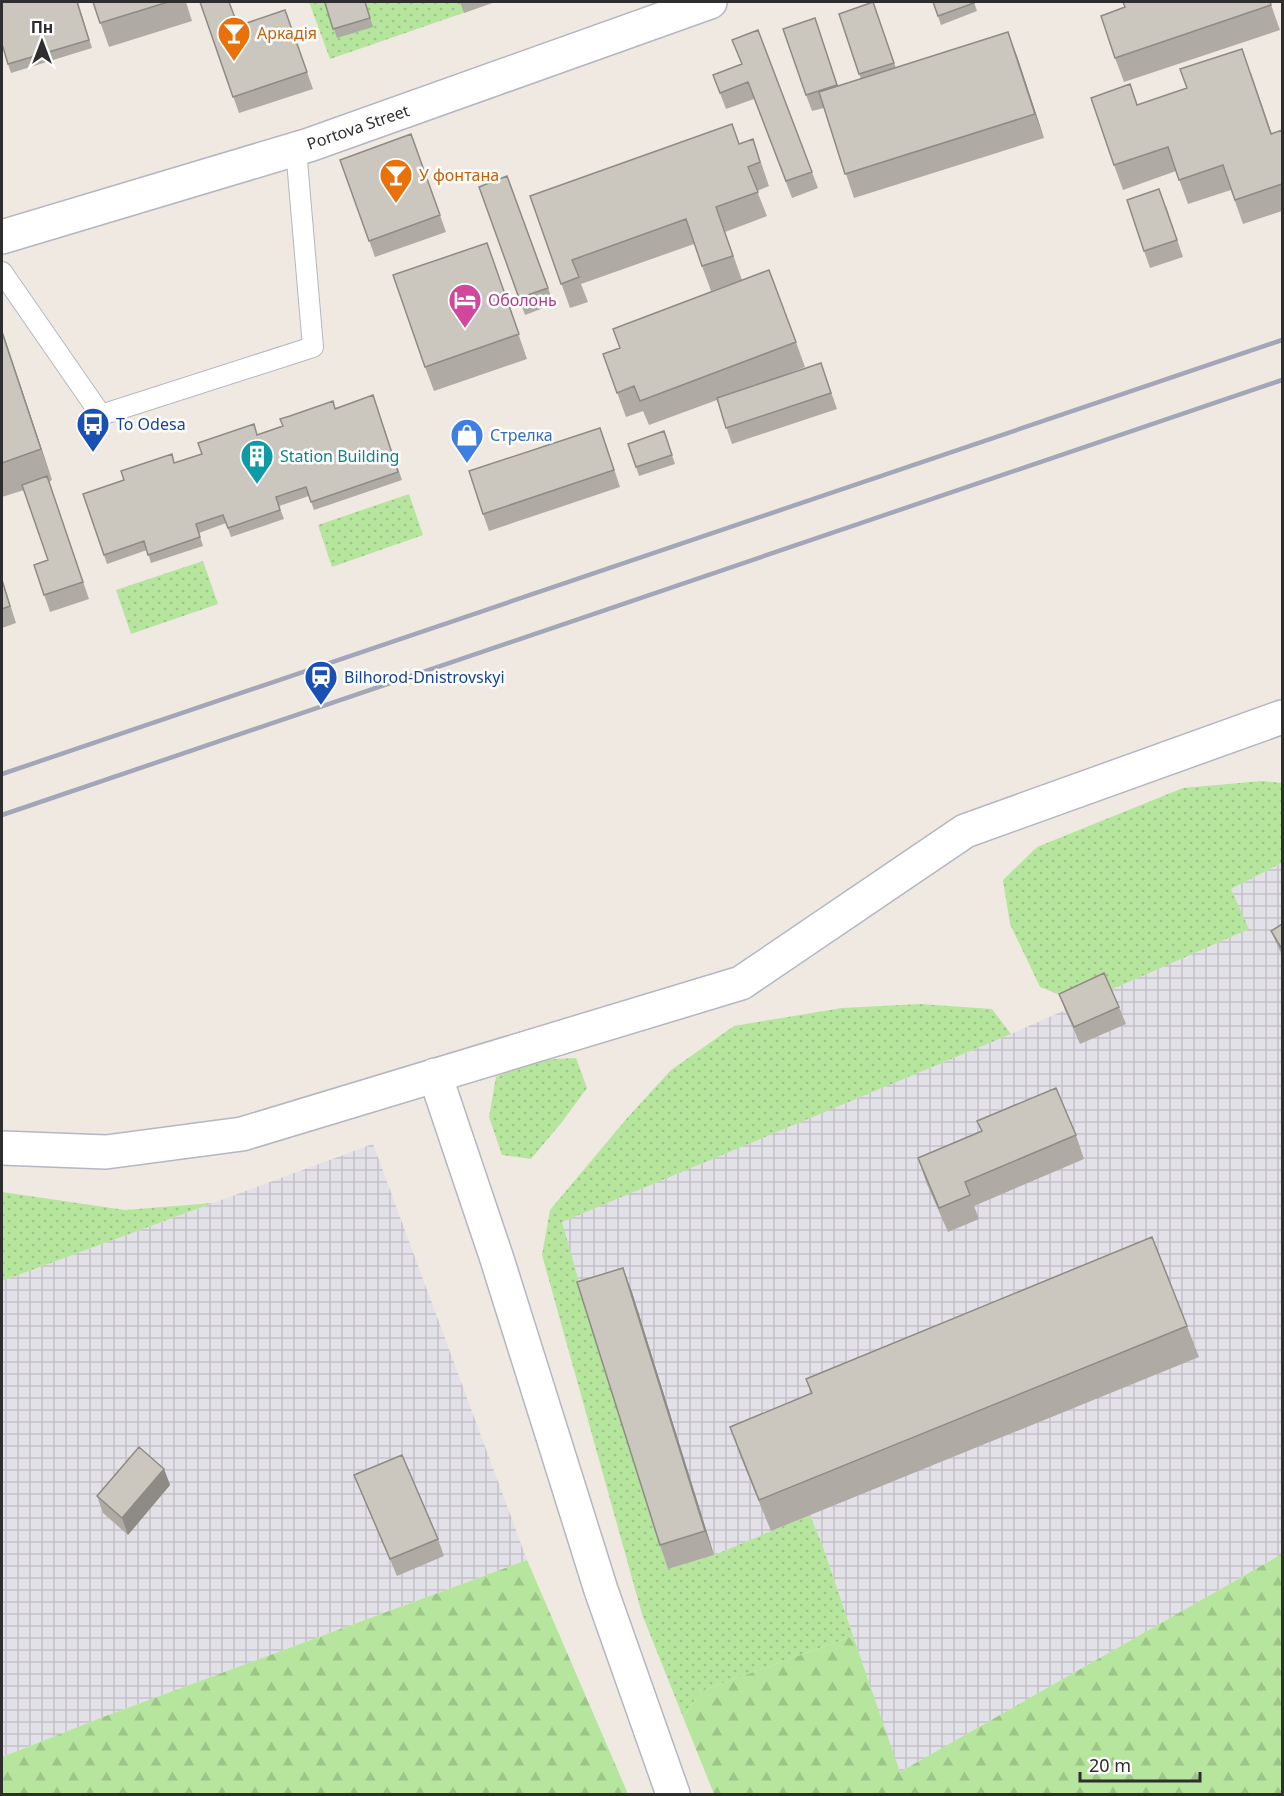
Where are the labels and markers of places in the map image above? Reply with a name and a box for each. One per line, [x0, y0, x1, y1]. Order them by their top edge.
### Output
bar icon: Аркадія [216, 15, 252, 62]
place label: Аркадія [257, 22, 317, 44]
bar icon: У фонтана [378, 157, 414, 204]
place label: У фонтана [419, 164, 499, 186]
hotel icon: Оболонь [447, 282, 483, 329]
place label: Оболонь [488, 289, 557, 311]
bus stop icon: To Odesa [75, 406, 111, 453]
place label: To Odesa [116, 413, 186, 435]
shop icon: Стрелка [449, 417, 485, 464]
place label: Стрелка [490, 424, 553, 446]
building icon: Station Building [239, 438, 275, 485]
place label: Station Building [280, 445, 399, 467]
station icon: Bilhorod-Dnistrovskyi [303, 659, 339, 706]
place label: Bilhorod-Dnistrovskyi [344, 666, 505, 688]

